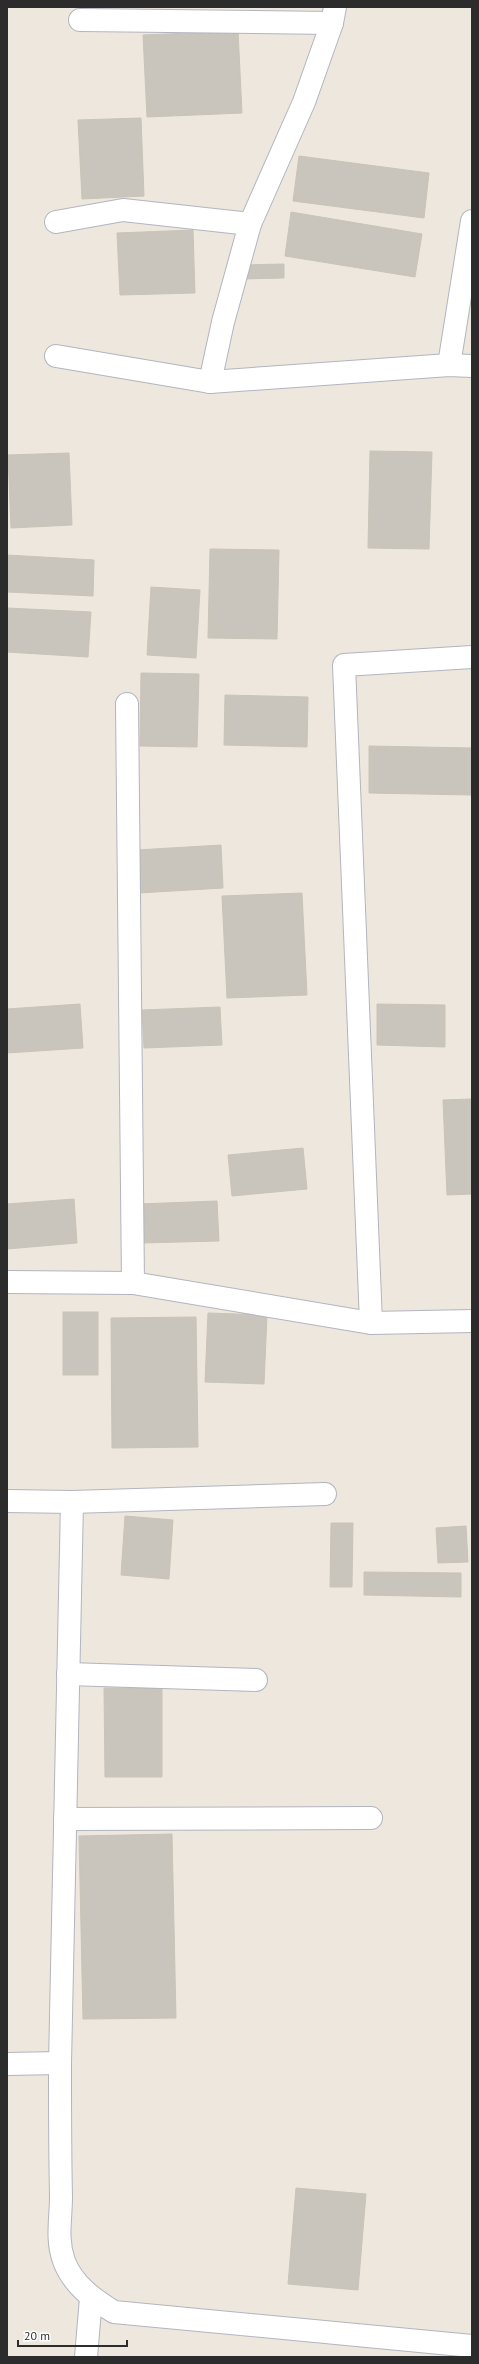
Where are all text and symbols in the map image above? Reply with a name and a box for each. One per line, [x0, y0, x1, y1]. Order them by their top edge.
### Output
scale bar [18, 2322, 127, 2348]
text: 20 m [24, 2328, 50, 2343]

